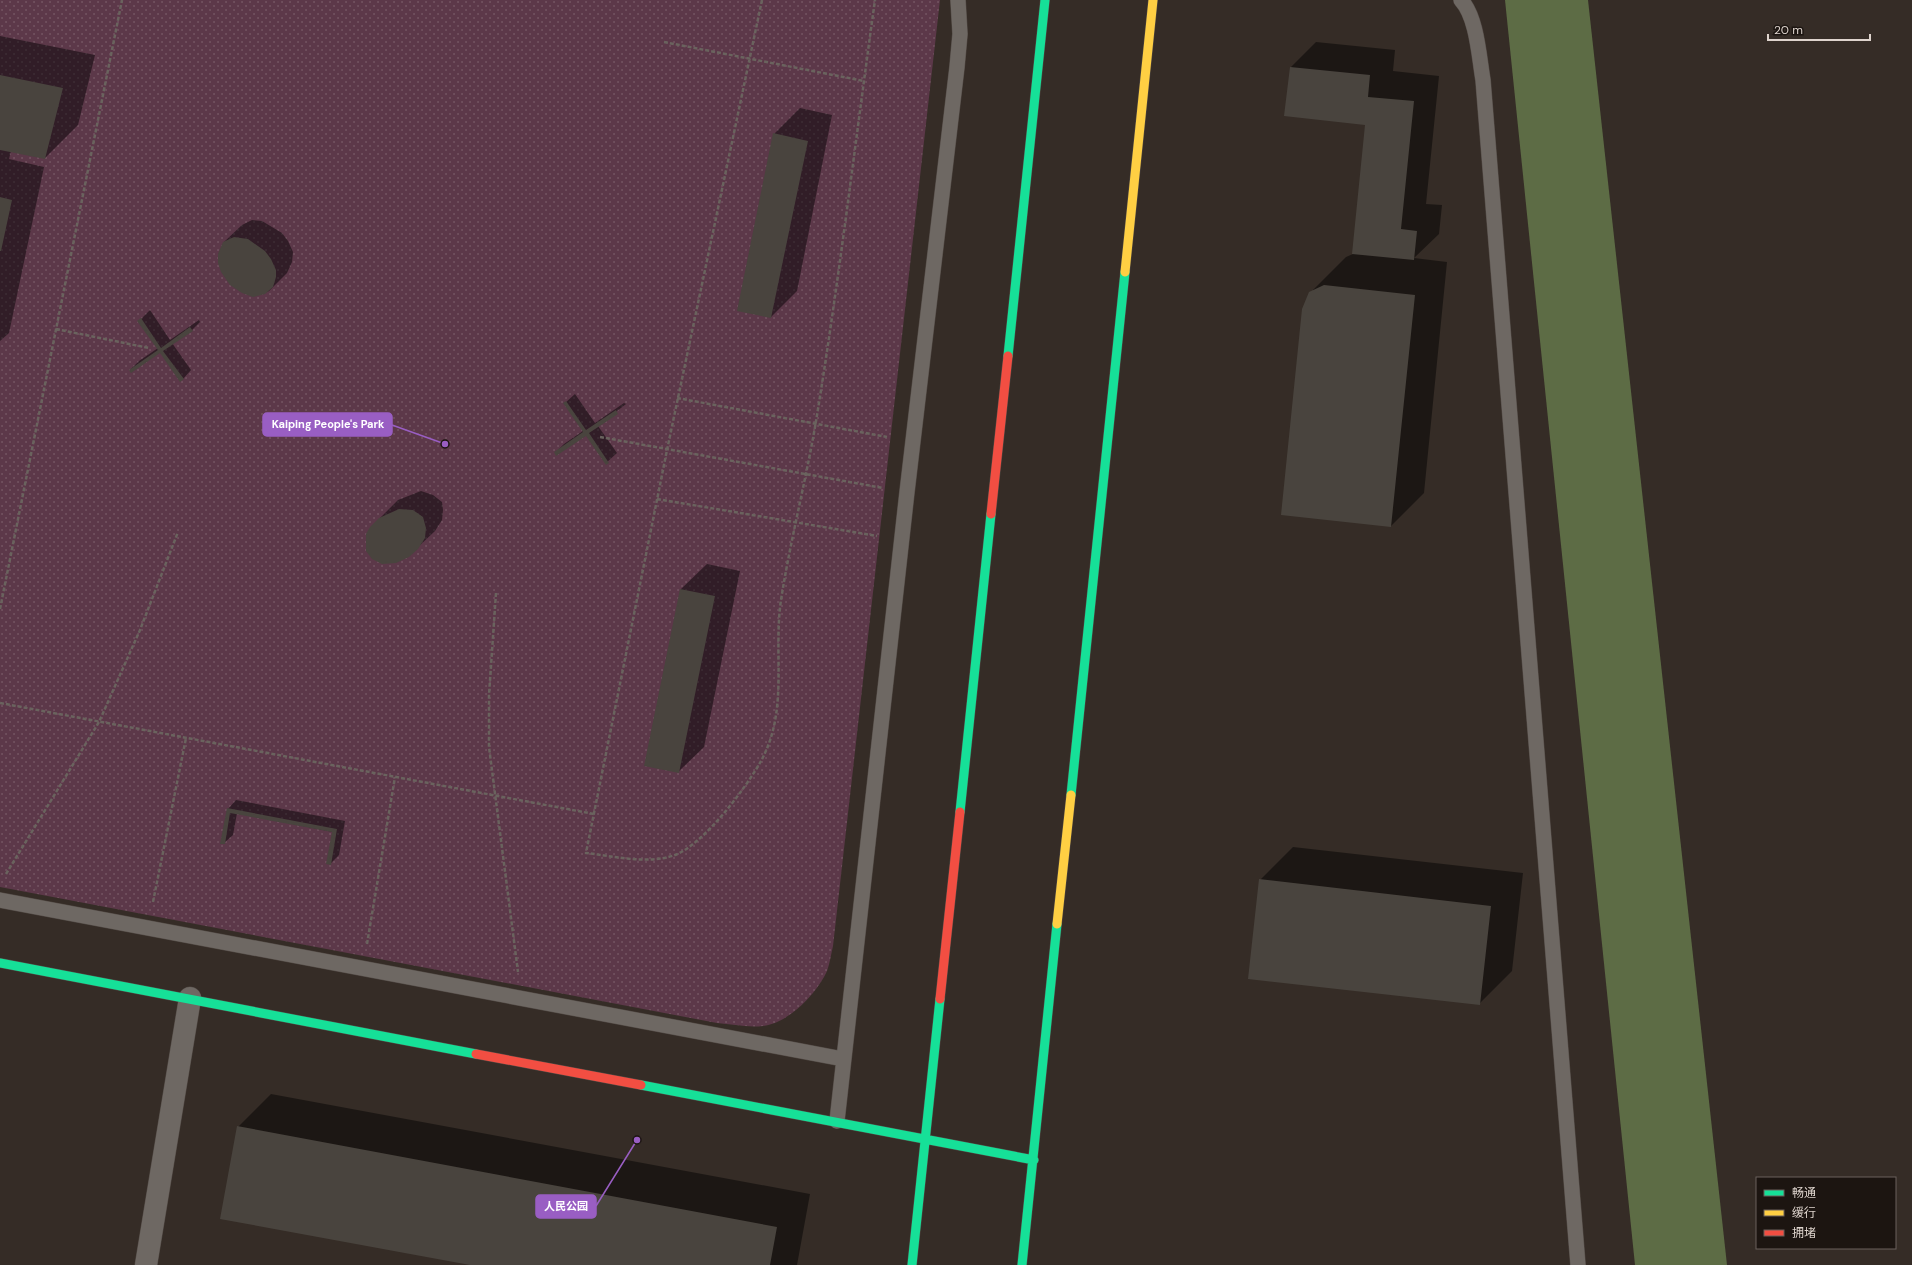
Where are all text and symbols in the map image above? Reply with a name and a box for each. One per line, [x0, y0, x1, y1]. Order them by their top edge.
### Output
scale bar [1768, 16, 1870, 42]
text: 20 m [1774, 22, 1803, 38]
callout: Kaiping People's Park [263, 413, 392, 436]
text: Kaiping People's Park [272, 417, 385, 431]
legend [1756, 1177, 1896, 1249]
text: 畅通 [1792, 1185, 1816, 1201]
callout: 人民公园 [536, 1195, 596, 1218]
text: 人民公园 [544, 1199, 588, 1213]
text: 缓行 [1792, 1205, 1816, 1221]
text: 拥堵 [1792, 1225, 1816, 1241]

